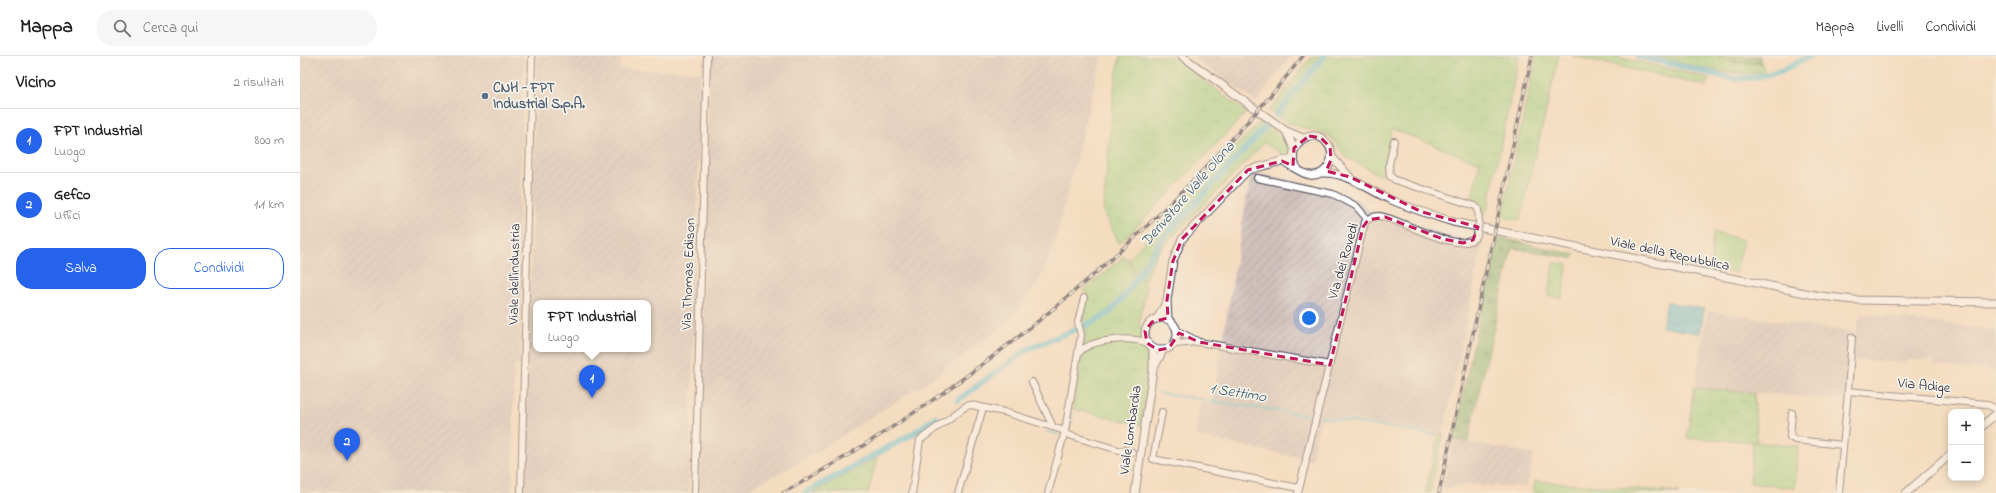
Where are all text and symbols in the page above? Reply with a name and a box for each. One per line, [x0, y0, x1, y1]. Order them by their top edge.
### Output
search box [97, 10, 377, 46]
text: Mappa [20, 14, 73, 41]
icon: search [111, 17, 133, 39]
text: Cerca qui [143, 17, 198, 39]
text: Mappa [1816, 17, 1854, 38]
text: Livelli [1876, 17, 1903, 38]
text: Condividi [1925, 17, 1976, 38]
text: Vicino [16, 70, 56, 95]
text: 2 risultati [234, 73, 284, 92]
place label: CNH - FPT Industrial S.p.A. [493, 78, 585, 115]
marker: CNH - FPT Industrial S.p.A. [480, 91, 490, 101]
text: FPT Industrial [54, 120, 142, 142]
text: 1 [27, 131, 31, 150]
text: 800 m [255, 131, 284, 150]
water label: Derivatore Valle Olona [1136, 136, 1241, 252]
text: Luogo [54, 142, 86, 161]
text: Gefco [54, 184, 91, 206]
text: 2 [26, 195, 32, 214]
text: 1.1 km [254, 195, 284, 214]
text: Uffici [54, 206, 80, 225]
street label: Via Thomas Edison [677, 218, 701, 331]
street label: Via dei Rovedi [1323, 220, 1365, 303]
street label: Viale dell'industria [504, 223, 526, 326]
street label: Viale della Repubblica [1607, 231, 1732, 277]
button: Salva [16, 248, 146, 289]
button: Condividi [154, 248, 284, 289]
popup [533, 300, 651, 352]
text: FPT Industrial [548, 306, 636, 328]
your location [1299, 308, 1319, 328]
text: Luogo [548, 328, 579, 347]
pin: 1 [579, 365, 605, 398]
street label: Via Adige [1896, 373, 1952, 400]
water label: 1 Settimo [1208, 378, 1269, 409]
street label: Viale Lombardia [1114, 384, 1148, 477]
map controls [1948, 409, 1984, 481]
button: + [1948, 409, 1984, 445]
pin: 2 [334, 428, 360, 461]
button: − [1948, 445, 1984, 481]

